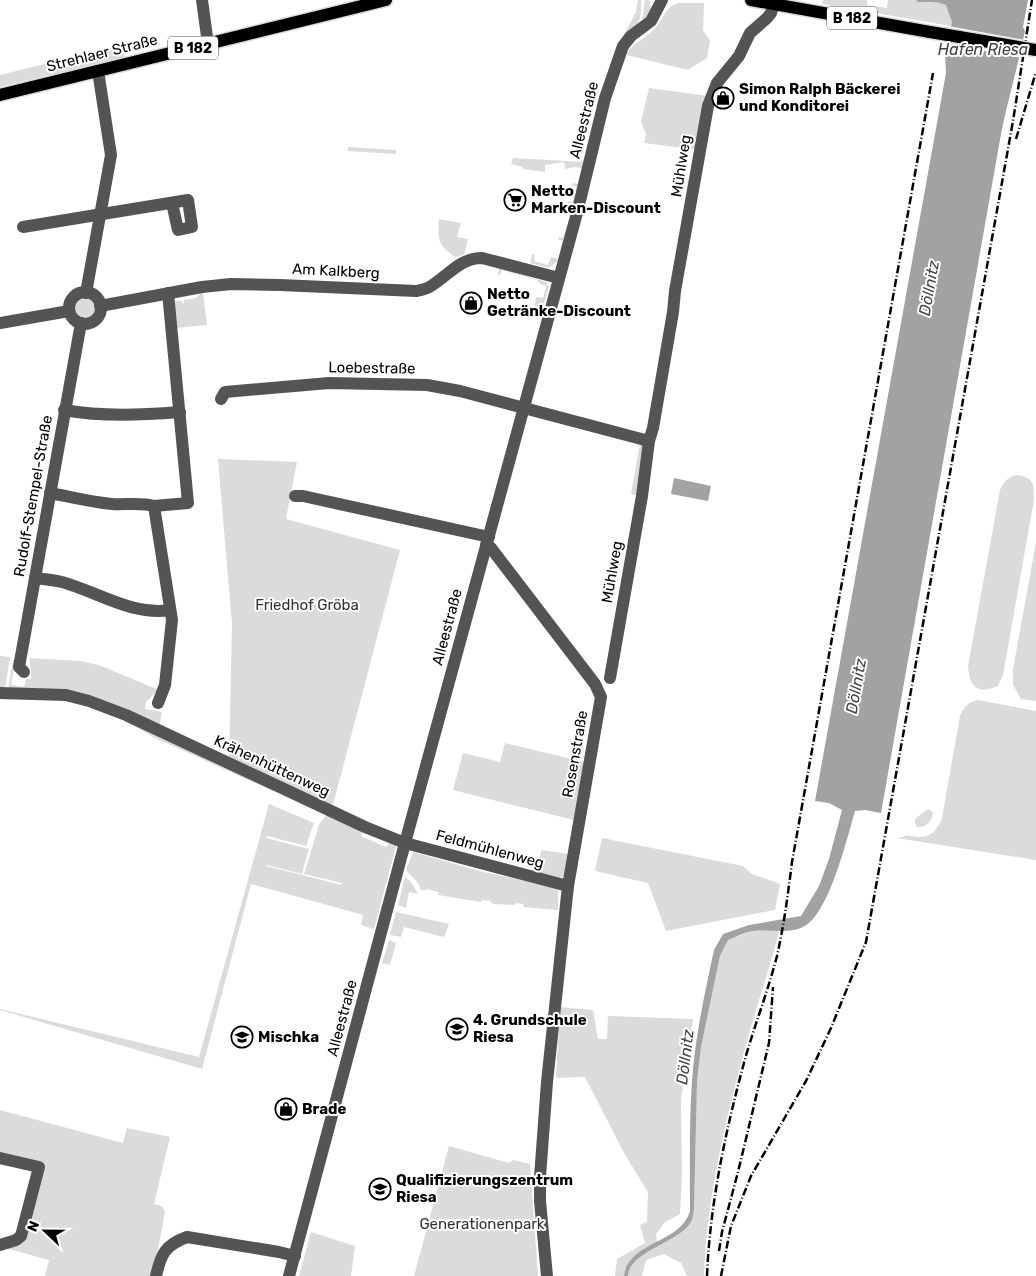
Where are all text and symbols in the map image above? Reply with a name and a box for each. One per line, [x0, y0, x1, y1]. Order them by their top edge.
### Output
road number: B 182 [827, 7, 877, 30]
street label: Strehlaer Straße [45, 30, 159, 76]
road number: B 182 [168, 36, 218, 59]
water label: Hafen Riesa [938, 40, 1028, 59]
street label: Alleestraße [566, 80, 602, 160]
place label: Simon Ralph Bäckerei und Konditorei [739, 80, 900, 115]
shop icon: Simon Ralph Bäckerei und Konditorei [711, 86, 735, 110]
street label: Mühlweg [667, 134, 695, 198]
place label: Netto Marken-Discount [531, 182, 661, 217]
supermarket icon: Netto Marken-Discount [503, 188, 527, 212]
water label: Döllnitz [915, 259, 943, 317]
street label: Am Kalkberg [292, 260, 380, 282]
place label: Netto Getränke-Discount [487, 285, 631, 320]
shop icon: Netto Getränke-Discount [459, 291, 483, 315]
street label: Loebestraße [328, 358, 416, 378]
street label: Rudolf-Stempel-Straße [10, 414, 56, 578]
street label: Mühlweg [598, 539, 626, 605]
street label: Alleestraße [428, 587, 466, 667]
park label: Friedhof Gröba [255, 596, 359, 614]
water label: Döllnitz [842, 657, 870, 715]
street label: Rosenstraße [558, 709, 592, 799]
street label: Krähenhüttenweg [211, 731, 333, 801]
street label: Feldmühlenweg [434, 826, 546, 872]
street label: Alleestraße [323, 978, 361, 1058]
place label: 4. Grundschule Riesa [473, 1011, 587, 1046]
school or university icon: 4. Grundschule Riesa [445, 1017, 469, 1041]
school or university icon: Mischka [230, 1025, 254, 1049]
place label: Mischka [258, 1028, 319, 1046]
water label: Döllnitz [672, 1028, 698, 1086]
shop icon: Brade [274, 1097, 298, 1121]
place label: Brade [302, 1100, 347, 1118]
place label: Qualifizierungszentrum Riesa [396, 1171, 573, 1206]
school or university icon: Qualifizierungszentrum Riesa [368, 1177, 392, 1201]
north arrow [20, 1206, 70, 1256]
park label: Generationenpark [419, 1215, 545, 1233]
text: N [24, 1218, 43, 1234]

